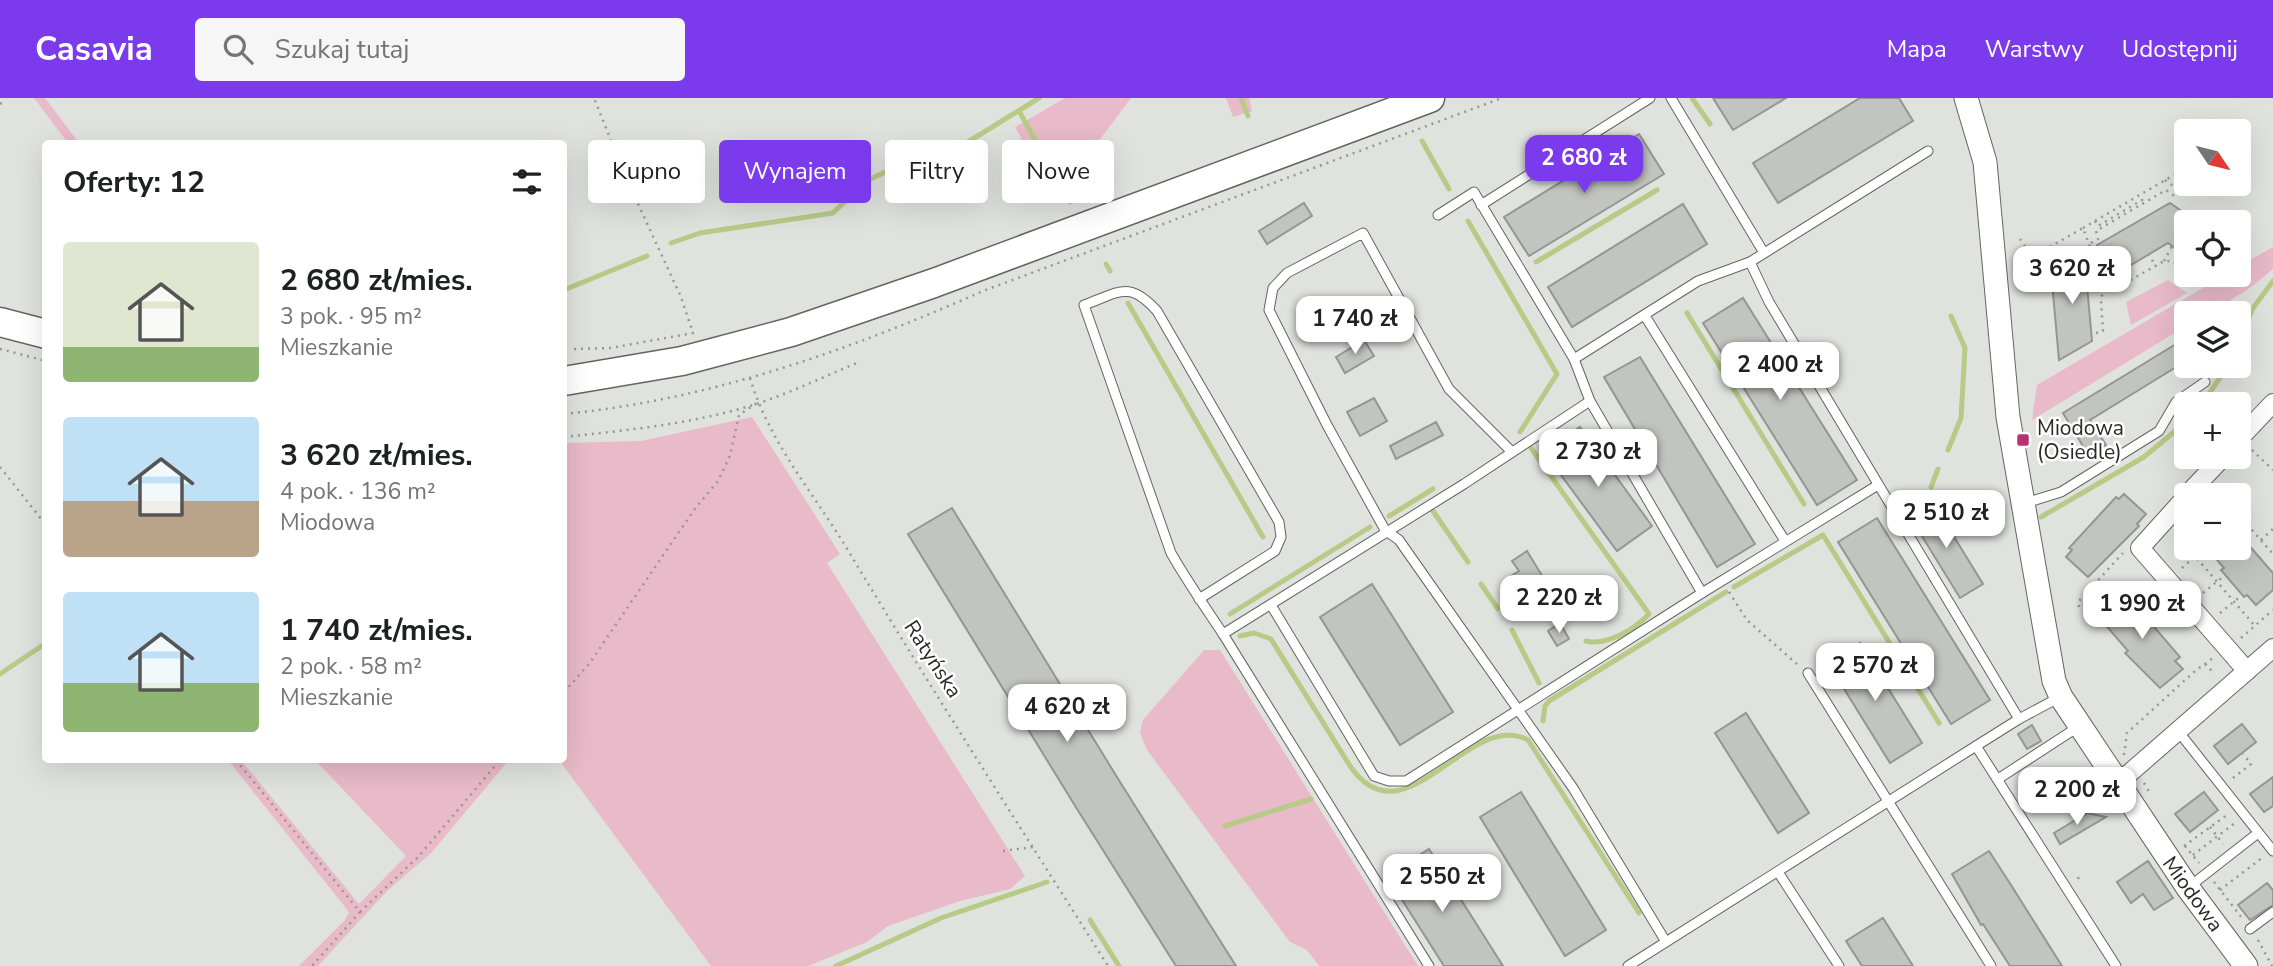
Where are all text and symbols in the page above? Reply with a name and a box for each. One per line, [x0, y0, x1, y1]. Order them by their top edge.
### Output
search box [195, 18, 685, 81]
text: Casavia [35, 27, 153, 72]
icon: search [219, 30, 257, 68]
text: Szukaj tutaj [275, 32, 410, 67]
text: Mapa [1887, 33, 1947, 65]
text: Warstwy [1985, 33, 2084, 65]
text: Udostępnij [2122, 33, 2238, 65]
north arrow [2174, 119, 2250, 196]
map controls [2174, 119, 2251, 560]
pin: 2 680 zł [1512, 136, 1656, 195]
chip: Kupno [588, 140, 705, 203]
chip: Wynajem [719, 140, 871, 203]
chip: Filtry [885, 140, 988, 203]
chip: Nowe [1002, 140, 1114, 203]
text: 2 680 zł [1541, 142, 1627, 173]
text: Oferty: 12 [63, 162, 205, 203]
icon: filters [508, 163, 546, 201]
button: locate [2174, 210, 2251, 287]
pin: 3 620 zł [2000, 246, 2144, 306]
text: 3 620 zł [2029, 253, 2115, 284]
text: 2 680 zł/mies. [280, 260, 473, 301]
icon: home [119, 270, 203, 354]
pin: 1 740 zł [1283, 296, 1427, 356]
text: 3 pok. · 95 m² [280, 301, 422, 332]
button: layers [2174, 301, 2251, 378]
text: 1 740 zł [1312, 303, 1398, 334]
text: Mieszkanie [280, 332, 393, 363]
pin: 2 400 zł [1708, 342, 1852, 402]
text: 2 400 zł [1737, 349, 1823, 380]
button: + [2174, 392, 2251, 469]
place label: Miodowa (Osiedle) [2037, 414, 2124, 466]
pin: 2 730 zł [1526, 430, 1670, 489]
marker: Miodowa (Osiedle) [2015, 432, 2031, 448]
text: 3 620 zł/mies. [280, 435, 473, 476]
text: 2 730 zł [1555, 436, 1641, 467]
icon: home [119, 445, 203, 529]
text: 4 pok. · 136 m² [280, 476, 436, 507]
button: − [2174, 483, 2251, 560]
pin: 2 510 zł [1874, 490, 2018, 550]
text: 2 510 zł [1903, 497, 1989, 528]
text: Miodowa [280, 507, 375, 538]
pin: 2 220 zł [1487, 575, 1631, 635]
text: 2 220 zł [1516, 582, 1602, 613]
pin: 1 990 zł [2070, 582, 2214, 641]
text: 1 990 zł [2099, 588, 2185, 619]
text: 1 740 zł/mies. [280, 610, 473, 651]
street label: Ratyńska [898, 615, 968, 703]
icon: home [119, 620, 203, 704]
pin: 2 570 zł [1803, 644, 1947, 703]
text: 2 570 zł [1832, 650, 1918, 681]
text: 2 pok. · 58 m² [280, 651, 422, 682]
text: Mieszkanie [280, 682, 393, 713]
pin: 4 620 zł [995, 684, 1139, 744]
text: 4 620 zł [1024, 691, 1110, 722]
pin: 2 200 zł [2005, 768, 2149, 827]
text: 2 200 zł [2034, 774, 2120, 805]
street label: Miodowa [2156, 851, 2230, 937]
pin: 2 550 zł [1370, 854, 1514, 914]
text: 2 550 zł [1399, 861, 1485, 892]

